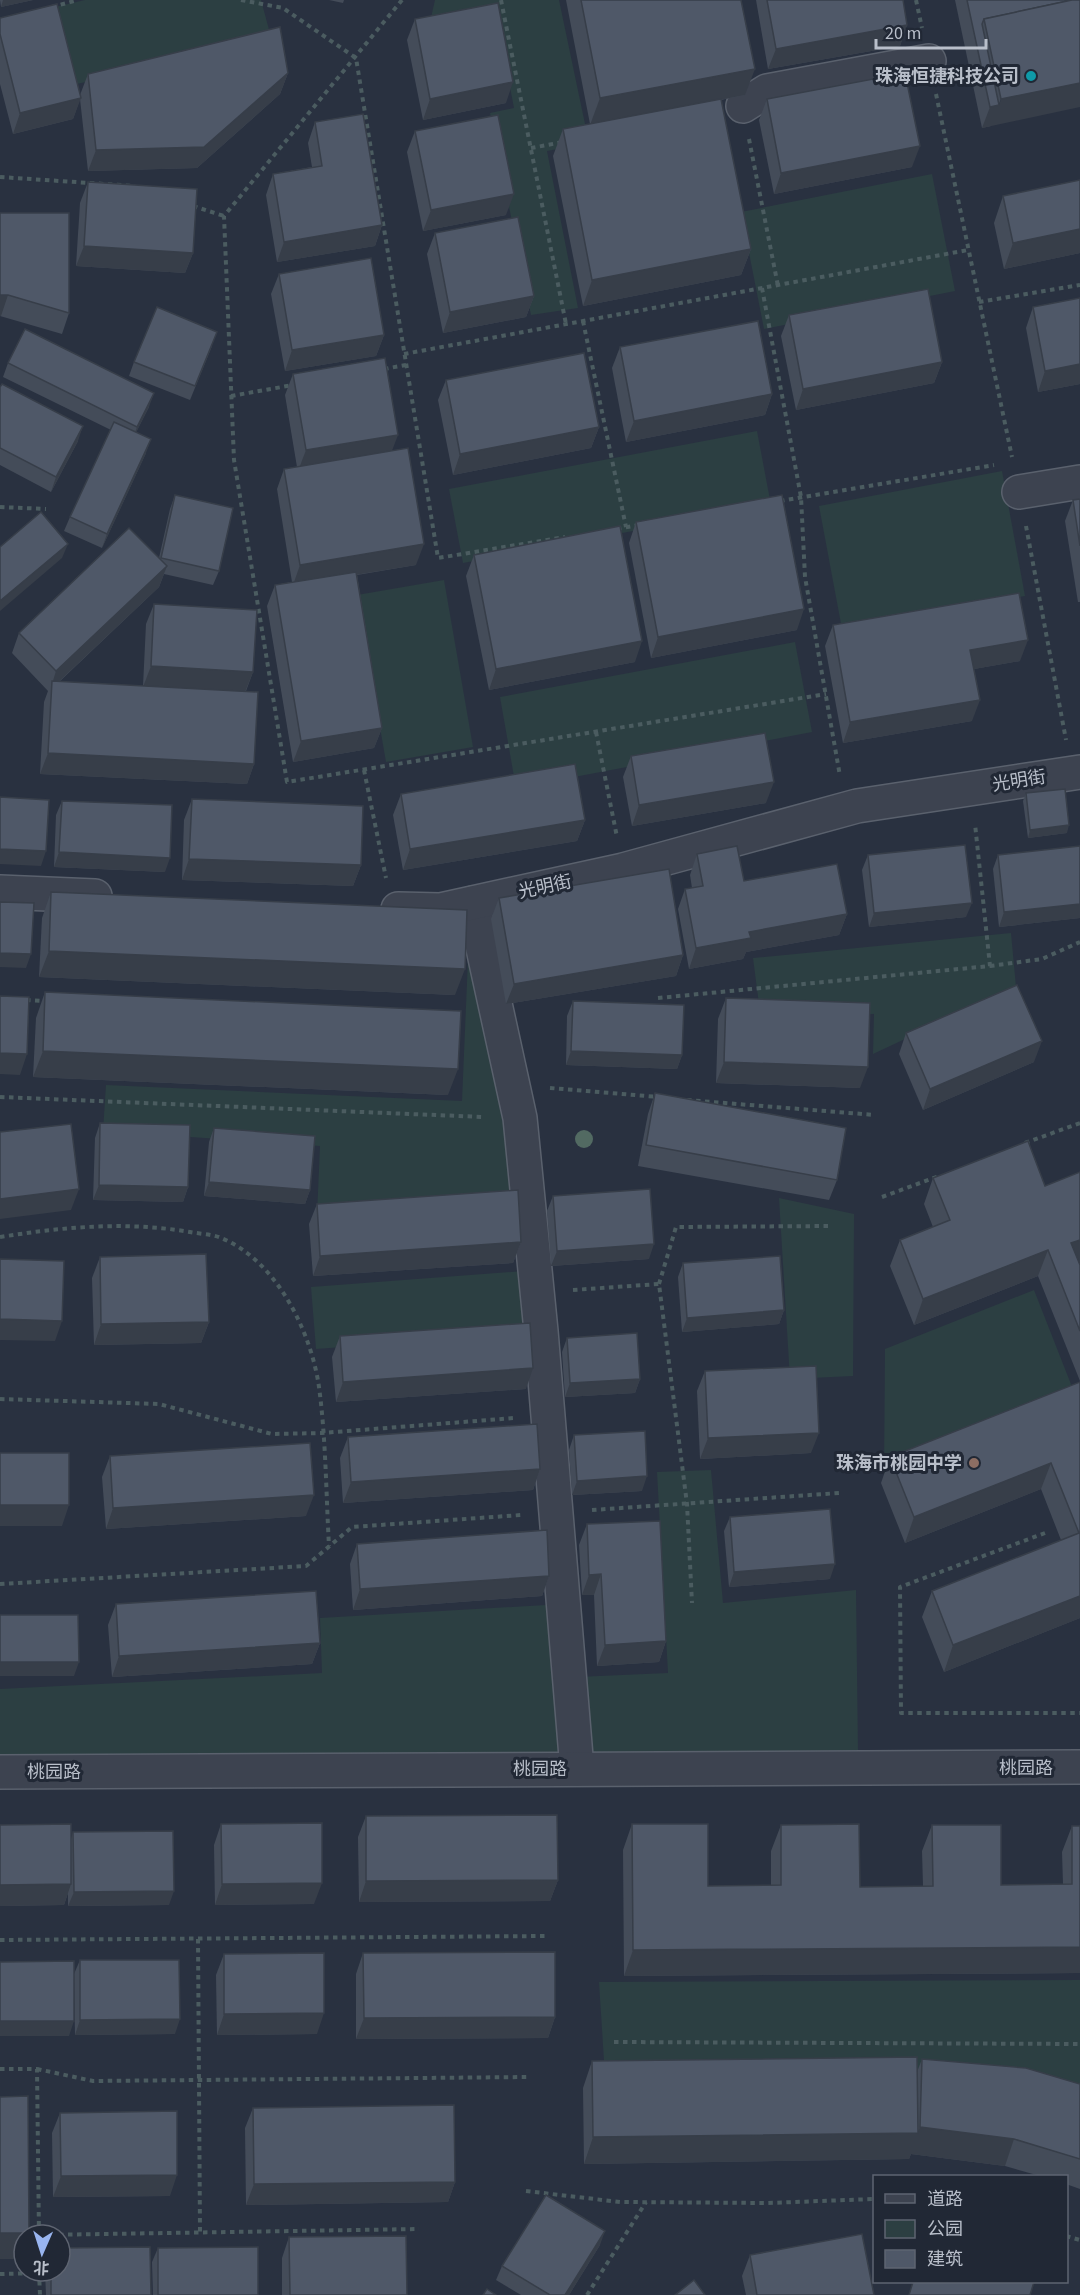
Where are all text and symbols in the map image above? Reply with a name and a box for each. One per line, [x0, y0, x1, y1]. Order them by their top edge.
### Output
scale bar [876, 12, 986, 50]
text: 20 m [885, 21, 921, 46]
place label: 珠海恒捷科技公司 [875, 64, 1019, 89]
marker: 珠海恒捷科技公司 [1024, 69, 1038, 83]
street label: 光明街 [990, 764, 1048, 798]
street label: 光明街 [516, 869, 574, 905]
place label: 珠海市桃园中学 [836, 1451, 962, 1476]
marker: 珠海市桃园中学 [967, 1456, 981, 1470]
street label: 桃园路 [999, 1756, 1053, 1781]
street label: 桃园路 [513, 1757, 567, 1782]
street label: 桃园路 [27, 1760, 81, 1785]
legend [873, 2175, 1068, 2283]
text: 道路 [927, 2187, 963, 2212]
text: 公园 [927, 2217, 963, 2242]
north arrow [12, 2223, 72, 2283]
text: 建筑 [927, 2247, 963, 2272]
text: 北 [33, 2256, 50, 2278]

